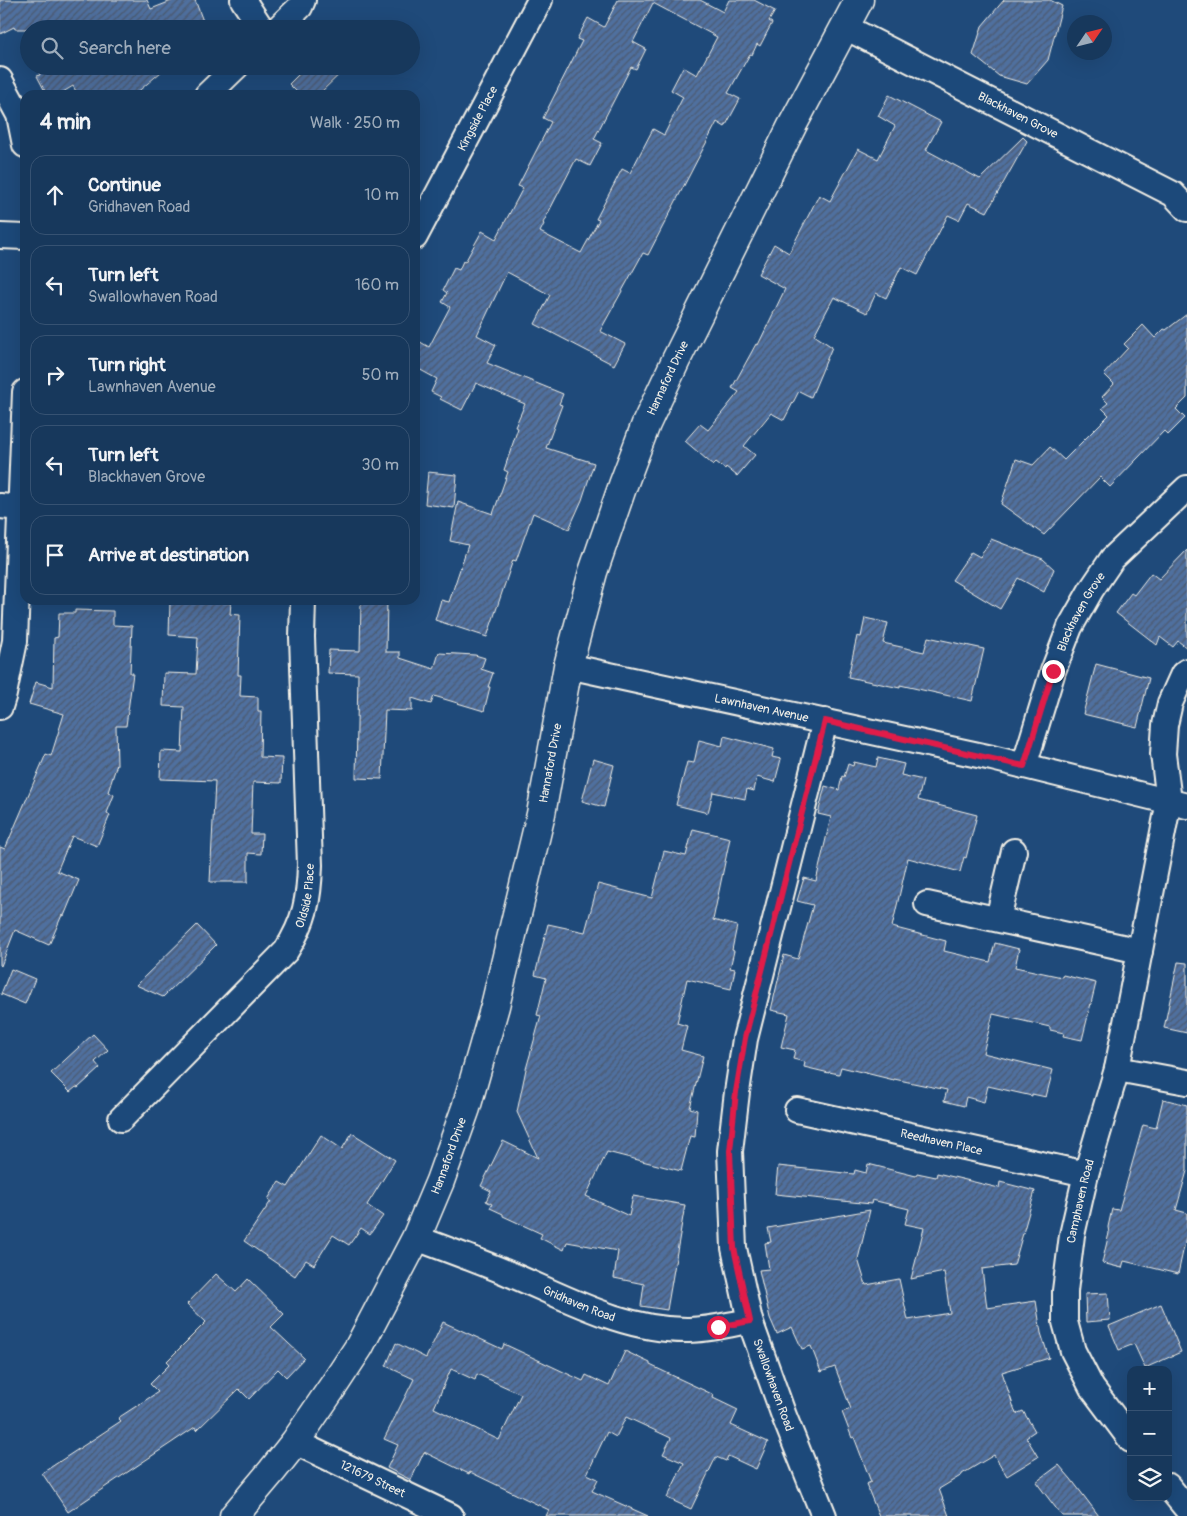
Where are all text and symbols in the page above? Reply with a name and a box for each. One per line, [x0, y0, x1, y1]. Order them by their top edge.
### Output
north arrow [1067, 15, 1112, 60]
search box [20, 20, 420, 75]
icon: search [38, 34, 66, 62]
text: Search here [78, 36, 171, 60]
street label: Kingside Place [454, 83, 501, 154]
street label: Blackhaven Grove [975, 88, 1061, 142]
text: 4 min [40, 109, 91, 136]
text: Walk · 250 m [310, 113, 400, 133]
text: Continue [88, 173, 161, 197]
icon: ahead [41, 181, 69, 209]
text: 10 m [364, 185, 399, 205]
text: Gridhaven Road [88, 197, 190, 217]
text: Turn left [88, 263, 158, 287]
icon: left [41, 271, 69, 299]
text: 160 m [355, 275, 399, 295]
text: Swallowhaven Road [88, 287, 218, 307]
street label: Hannaford Drive [644, 338, 692, 418]
text: Turn right [88, 353, 166, 377]
icon: right [41, 361, 69, 389]
text: 50 m [362, 365, 399, 385]
text: Lawnhaven Avenue [88, 377, 216, 397]
text: Turn left [88, 443, 158, 467]
icon: left [41, 451, 69, 479]
text: 30 m [361, 455, 399, 475]
text: Blackhaven Grove [88, 467, 205, 487]
icon: arrive [41, 541, 69, 569]
text: Arrive at destination [88, 543, 249, 567]
street label: Blackhaven Grove [1054, 569, 1108, 653]
route end [1042, 660, 1065, 683]
street label: Lawnhaven Avenue [713, 690, 810, 726]
street label: Hannaford Drive [536, 722, 565, 804]
street label: Oldside Place [292, 863, 318, 930]
street label: Hannaford Drive [428, 1115, 470, 1197]
street label: Reedhaven Place [899, 1126, 984, 1158]
street label: Camphaven Road [1064, 1157, 1098, 1244]
street label: Gridhaven Road [541, 1282, 617, 1325]
route start [707, 1316, 730, 1339]
street label: Swallowhaven Road [749, 1337, 797, 1433]
map controls [1127, 1366, 1172, 1501]
button: + [1127, 1366, 1172, 1411]
button: − [1127, 1411, 1172, 1456]
button: layers [1127, 1456, 1172, 1501]
street label: 121679 Street [338, 1457, 408, 1501]

